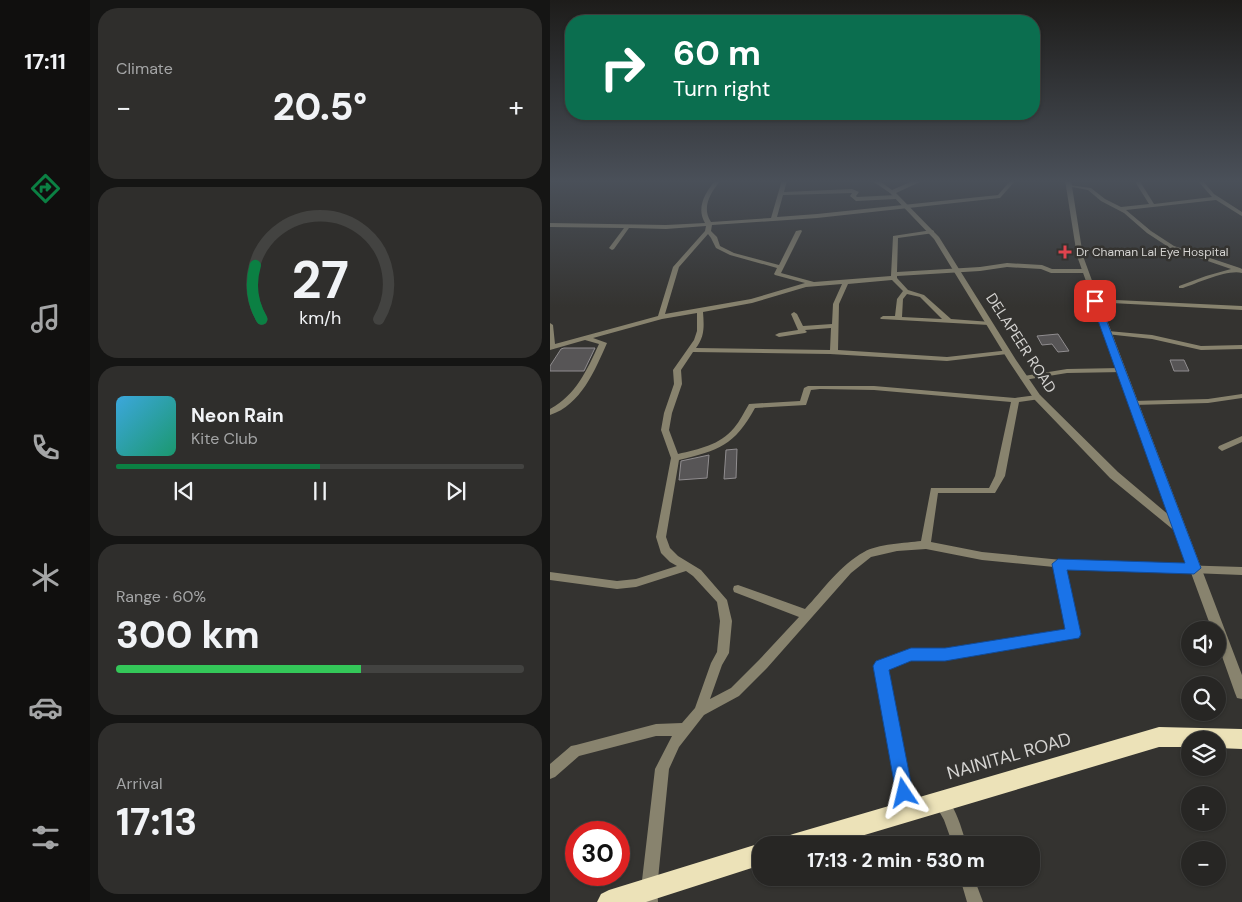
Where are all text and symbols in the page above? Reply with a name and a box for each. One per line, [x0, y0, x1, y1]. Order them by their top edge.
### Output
text: 60 m [673, 30, 761, 76]
icon: right [590, 35, 655, 100]
text: 17:11 [24, 47, 66, 76]
text: Climate [116, 58, 173, 79]
text: Turn right [673, 74, 770, 103]
text: 20.5° [273, 82, 367, 132]
text: − [116, 89, 131, 126]
text: + [509, 89, 524, 126]
icon: directions [28, 171, 63, 206]
place label: Dr Chaman Lal Eye Hospital [1076, 244, 1228, 260]
marker: Dr Chaman Lal Eye Hospital [1058, 245, 1072, 259]
text: 27 [291, 246, 349, 314]
pin [1074, 280, 1116, 322]
icon: arrive [1081, 287, 1109, 315]
street label: DELAPEER ROAD [981, 289, 1061, 397]
icon: music [28, 301, 63, 336]
text: km/h [299, 306, 341, 330]
text: Neon Rain [191, 403, 284, 428]
text: Kite Club [191, 428, 258, 449]
icon: phone [28, 430, 63, 465]
icon: previous [170, 477, 198, 505]
icon: pause [306, 477, 334, 505]
icon: next [442, 477, 470, 505]
icon: climate [28, 560, 63, 595]
text: Range · 60% [116, 586, 206, 607]
text: 300 km [116, 610, 260, 660]
map controls [1181, 621, 1226, 886]
button: sound [1181, 621, 1226, 666]
button: search [1181, 676, 1226, 721]
icon: car [28, 690, 63, 725]
street label: NAINITAL ROAD [944, 727, 1074, 785]
button: layers [1181, 731, 1226, 776]
position arrow [877, 766, 929, 818]
text: Arrival [116, 773, 163, 794]
button: + [1181, 786, 1226, 831]
text: 17:13 [116, 797, 197, 847]
icon: filters [28, 820, 63, 855]
speed limit sign: 30 [565, 821, 630, 886]
button: − [1181, 841, 1226, 886]
text: 17:13 · 2 min · 530 m [807, 848, 985, 873]

